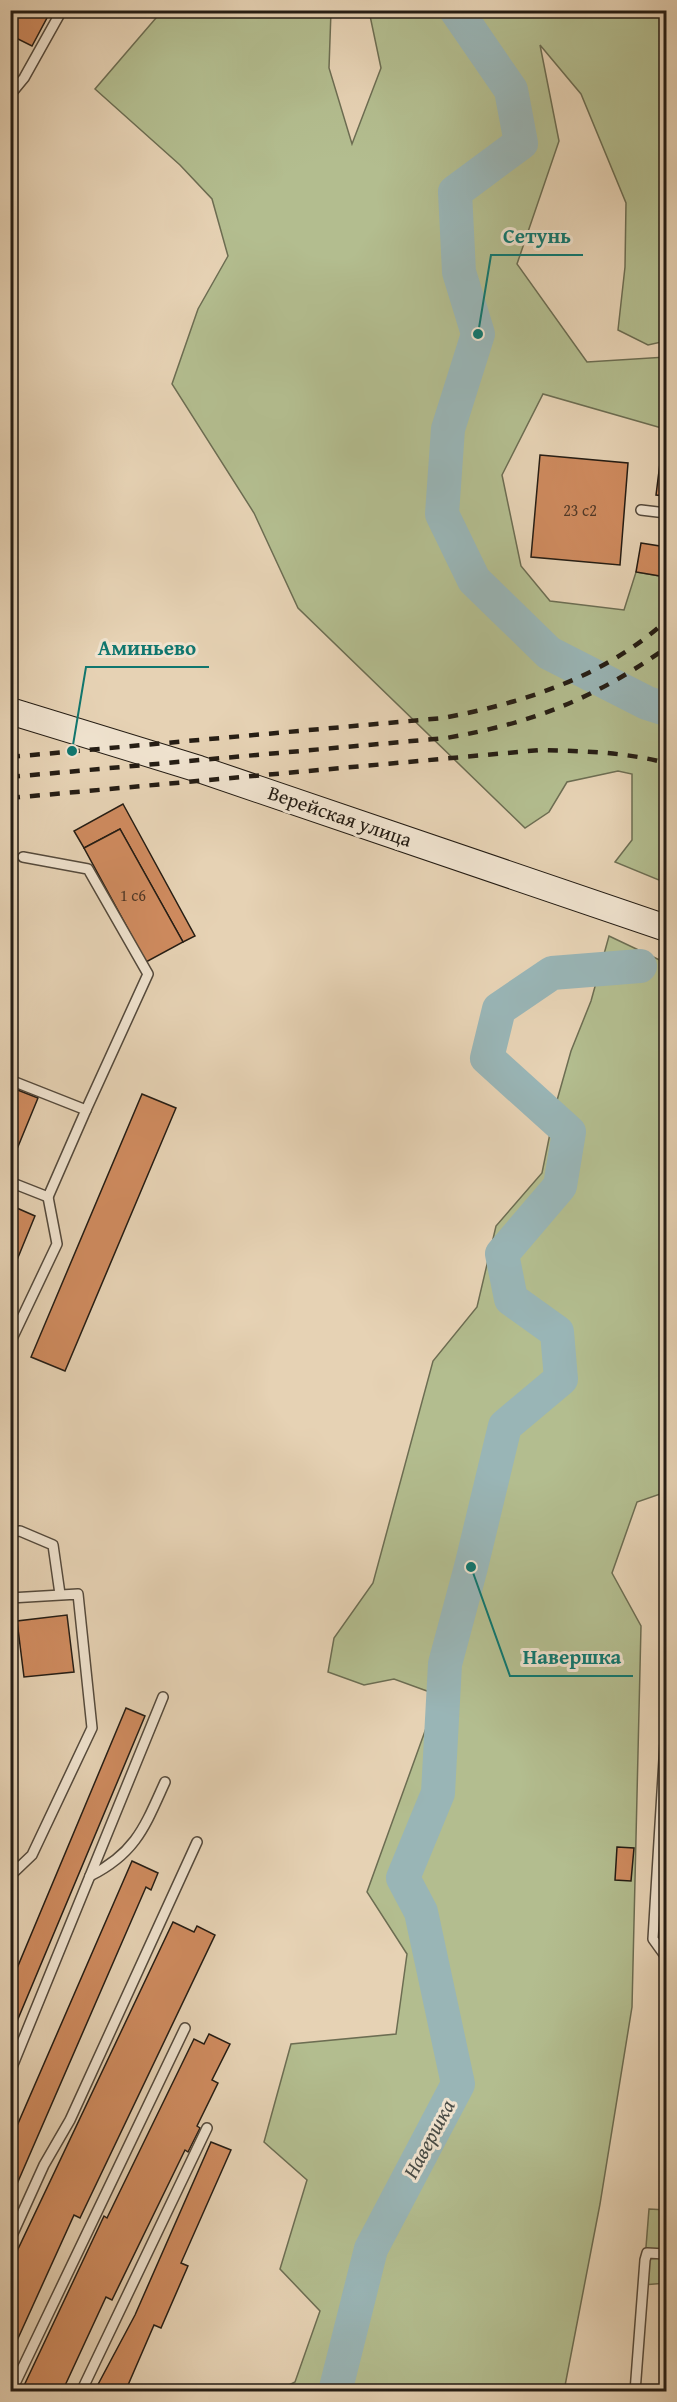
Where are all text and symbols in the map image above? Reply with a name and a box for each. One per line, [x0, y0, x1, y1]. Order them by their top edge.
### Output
callout: Сетунь [491, 216, 583, 255]
text: Сетунь [503, 220, 571, 251]
house number: 23 с2 [563, 498, 597, 522]
callout: Аминьево [86, 628, 209, 667]
text: Аминьево [98, 632, 196, 663]
street label: Верейская улица [264, 777, 416, 854]
house number: 1 с6 [120, 883, 146, 907]
callout: Навершка [510, 1637, 633, 1676]
text: Навершка [523, 1641, 622, 1672]
water label: Навершка [395, 2094, 462, 2184]

